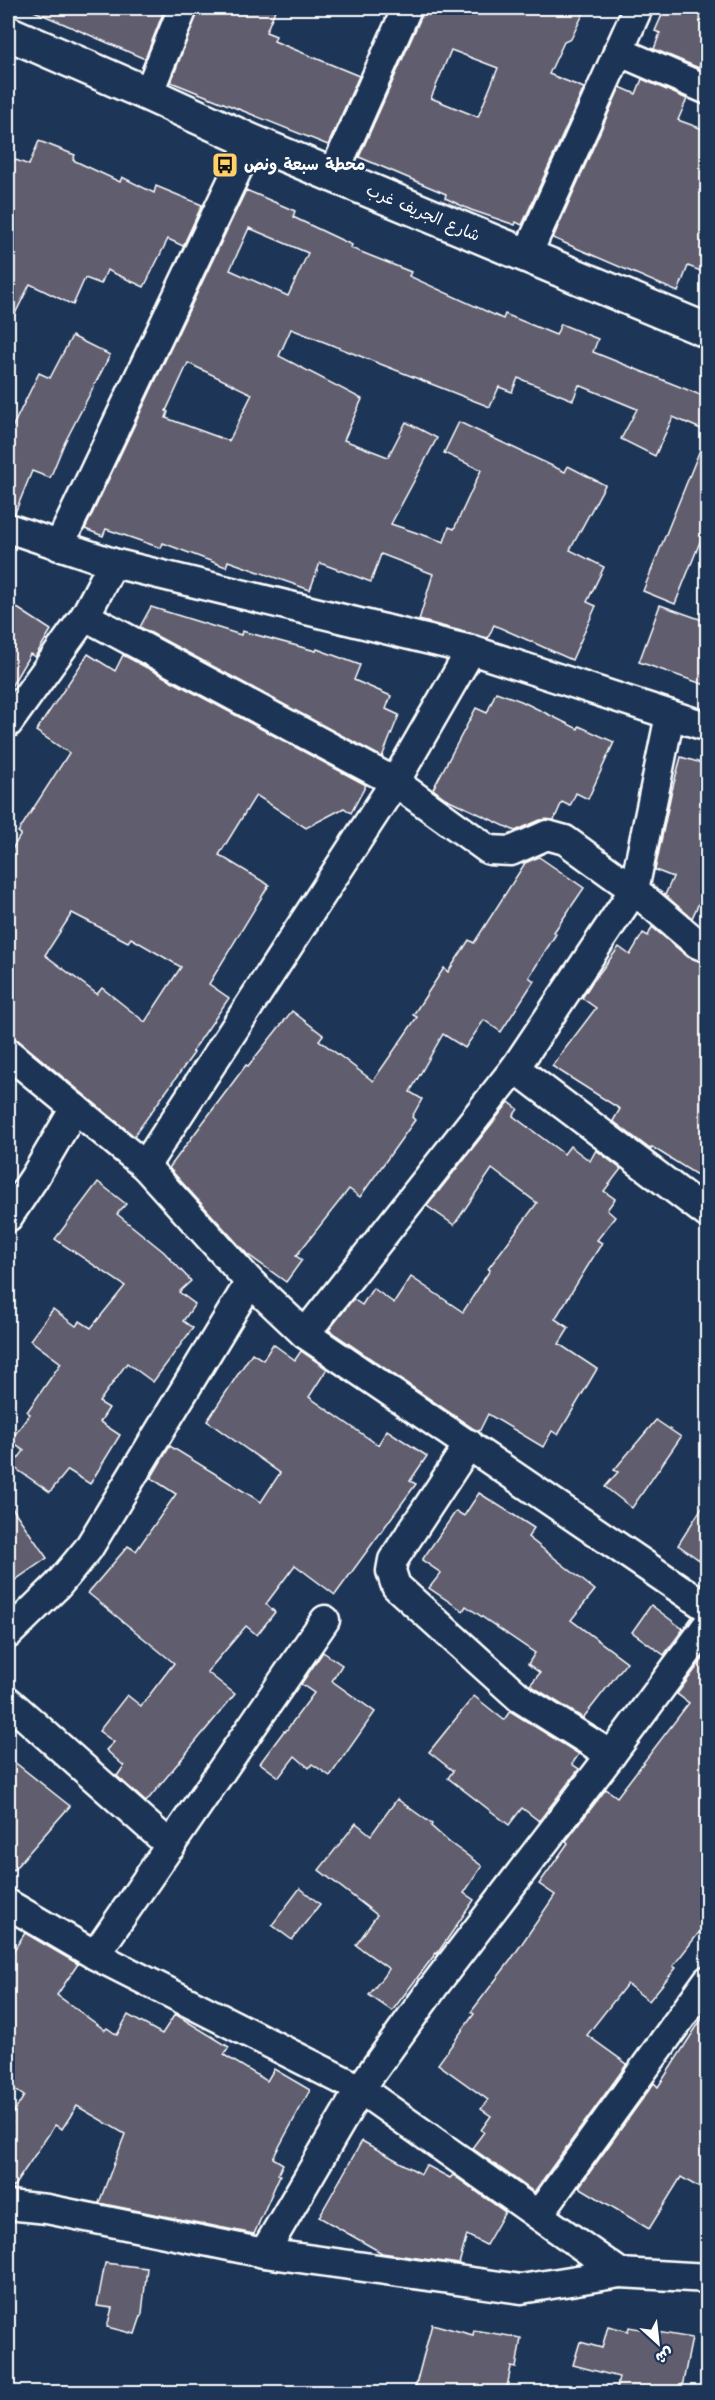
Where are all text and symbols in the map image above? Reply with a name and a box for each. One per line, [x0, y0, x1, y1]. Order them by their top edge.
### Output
bus stop icon: محطة سبعة ونص [210, 150, 240, 180]
place label: محطة سبعة ونص [244, 154, 365, 176]
street label: شارع الجريف غرب [363, 179, 483, 247]
north arrow [628, 2313, 688, 2373]
text: ش [652, 2342, 677, 2369]

